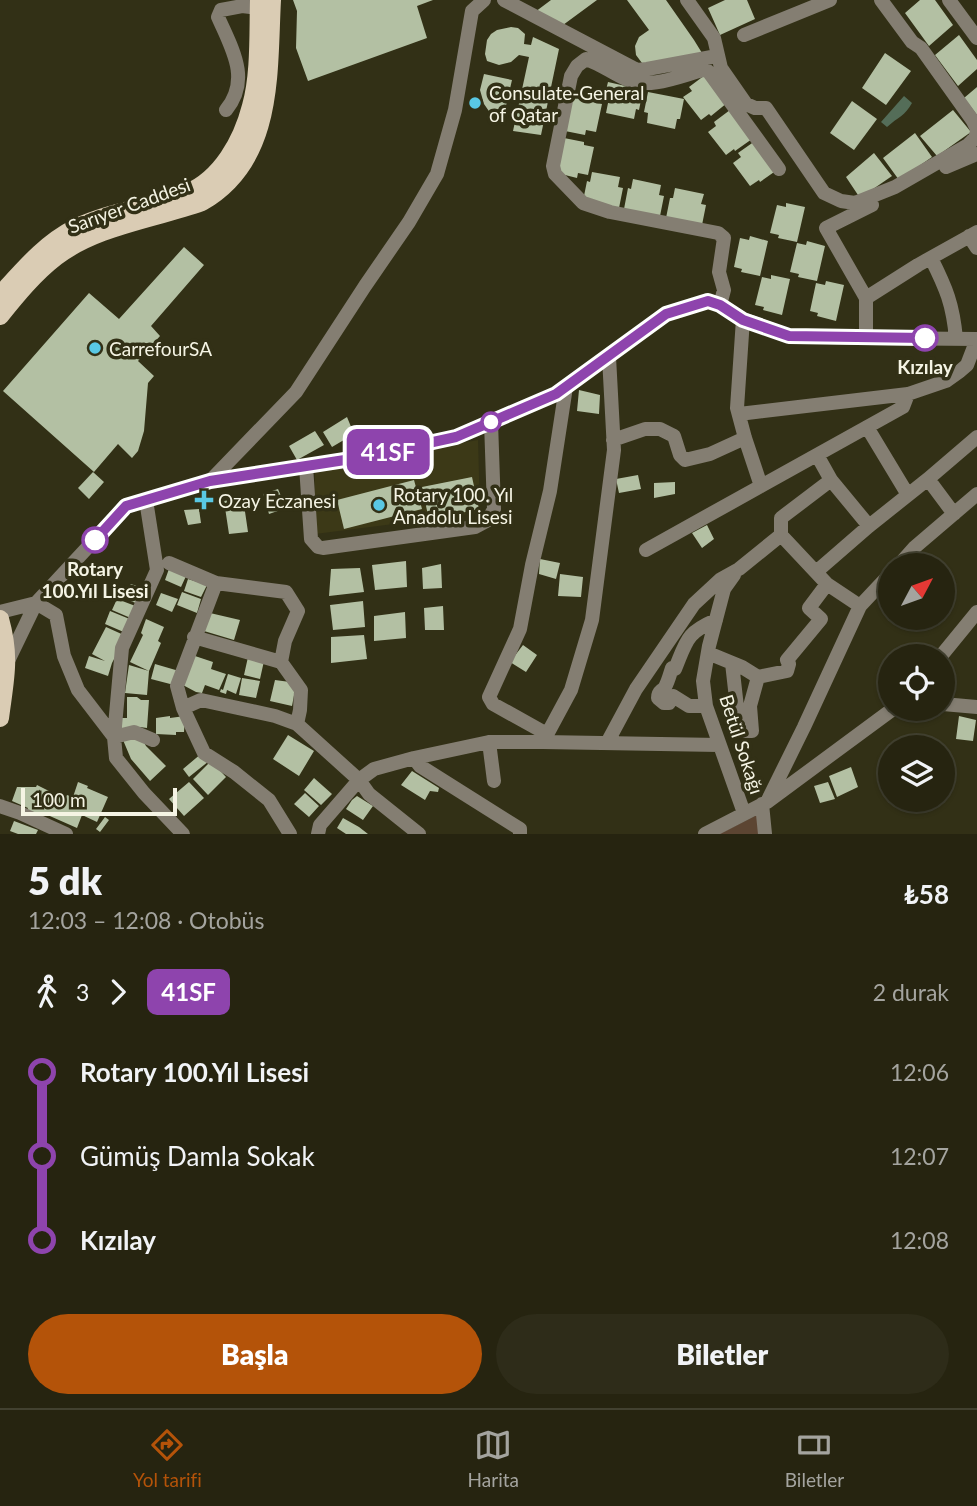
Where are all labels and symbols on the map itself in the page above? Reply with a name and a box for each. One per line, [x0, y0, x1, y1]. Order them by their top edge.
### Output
place label: Consulate-General of Qatar [489, 81, 644, 126]
marker: Consulate-General of Qatar [467, 95, 483, 111]
street label: Sarıyer Caddesi [65, 172, 193, 238]
marker: Kızılay [912, 325, 938, 351]
place label: CarrefourSA [109, 337, 212, 360]
marker: CarrefourSA [87, 340, 103, 356]
place label: Kızılay [897, 355, 954, 378]
unlabelled marker [481, 412, 501, 432]
line badge: 41SF [339, 429, 437, 475]
place label: Rotary 100. Yıl Anadolu Lisesi [393, 483, 513, 528]
place label: Ozay Eczanesi [218, 489, 336, 512]
marker: Ozay Eczanesi [196, 492, 212, 508]
marker: Rotary 100. Yıl Anadolu Lisesi [371, 497, 387, 513]
marker: Rotary 100.Yıl Lisesi [82, 527, 108, 553]
north arrow [878, 553, 956, 630]
place label: Rotary 100.Yıl Lisesi [41, 557, 149, 602]
street label: Betül Sokağı [715, 691, 769, 797]
scale bar [21, 785, 177, 817]

